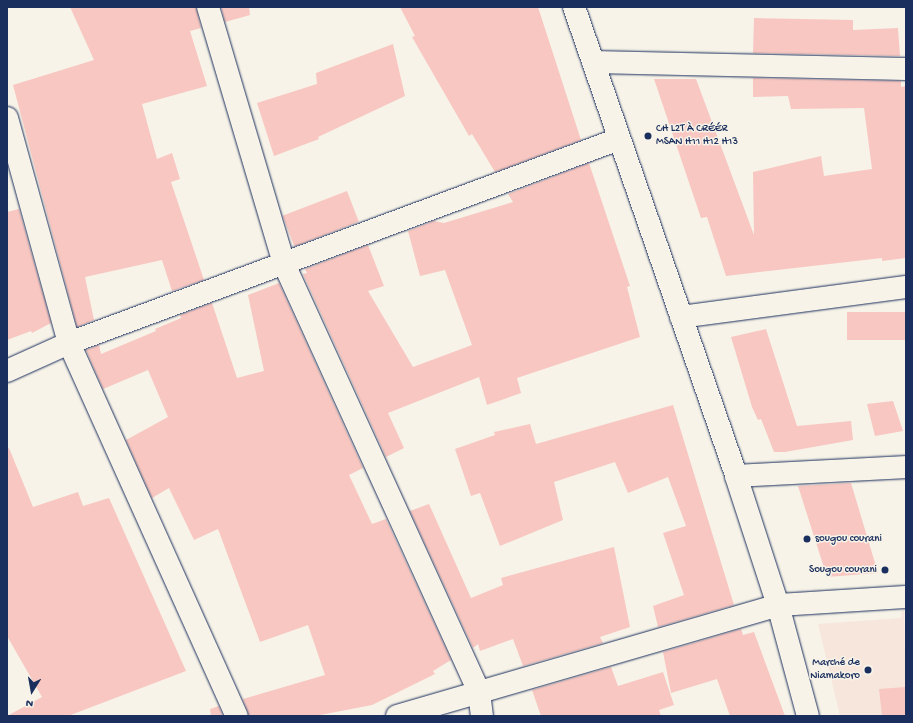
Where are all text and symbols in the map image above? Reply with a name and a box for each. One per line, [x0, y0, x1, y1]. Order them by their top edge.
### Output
place label: CH L2T À CRÉÉR MSAN H11 H12 H13 [656, 123, 738, 149]
marker: CH L2T À CRÉÉR MSAN H11 H12 H13 [643, 131, 653, 141]
place label: sougou courani [815, 532, 882, 546]
marker: sougou courani [802, 534, 812, 544]
place label: Sougou courani [809, 563, 877, 577]
marker: Sougou courani [880, 565, 890, 575]
place label: Marché de Niamakoro [810, 657, 860, 683]
marker: Marché de Niamakoro [863, 665, 873, 675]
north arrow [12, 671, 52, 711]
text: N [25, 696, 34, 709]

